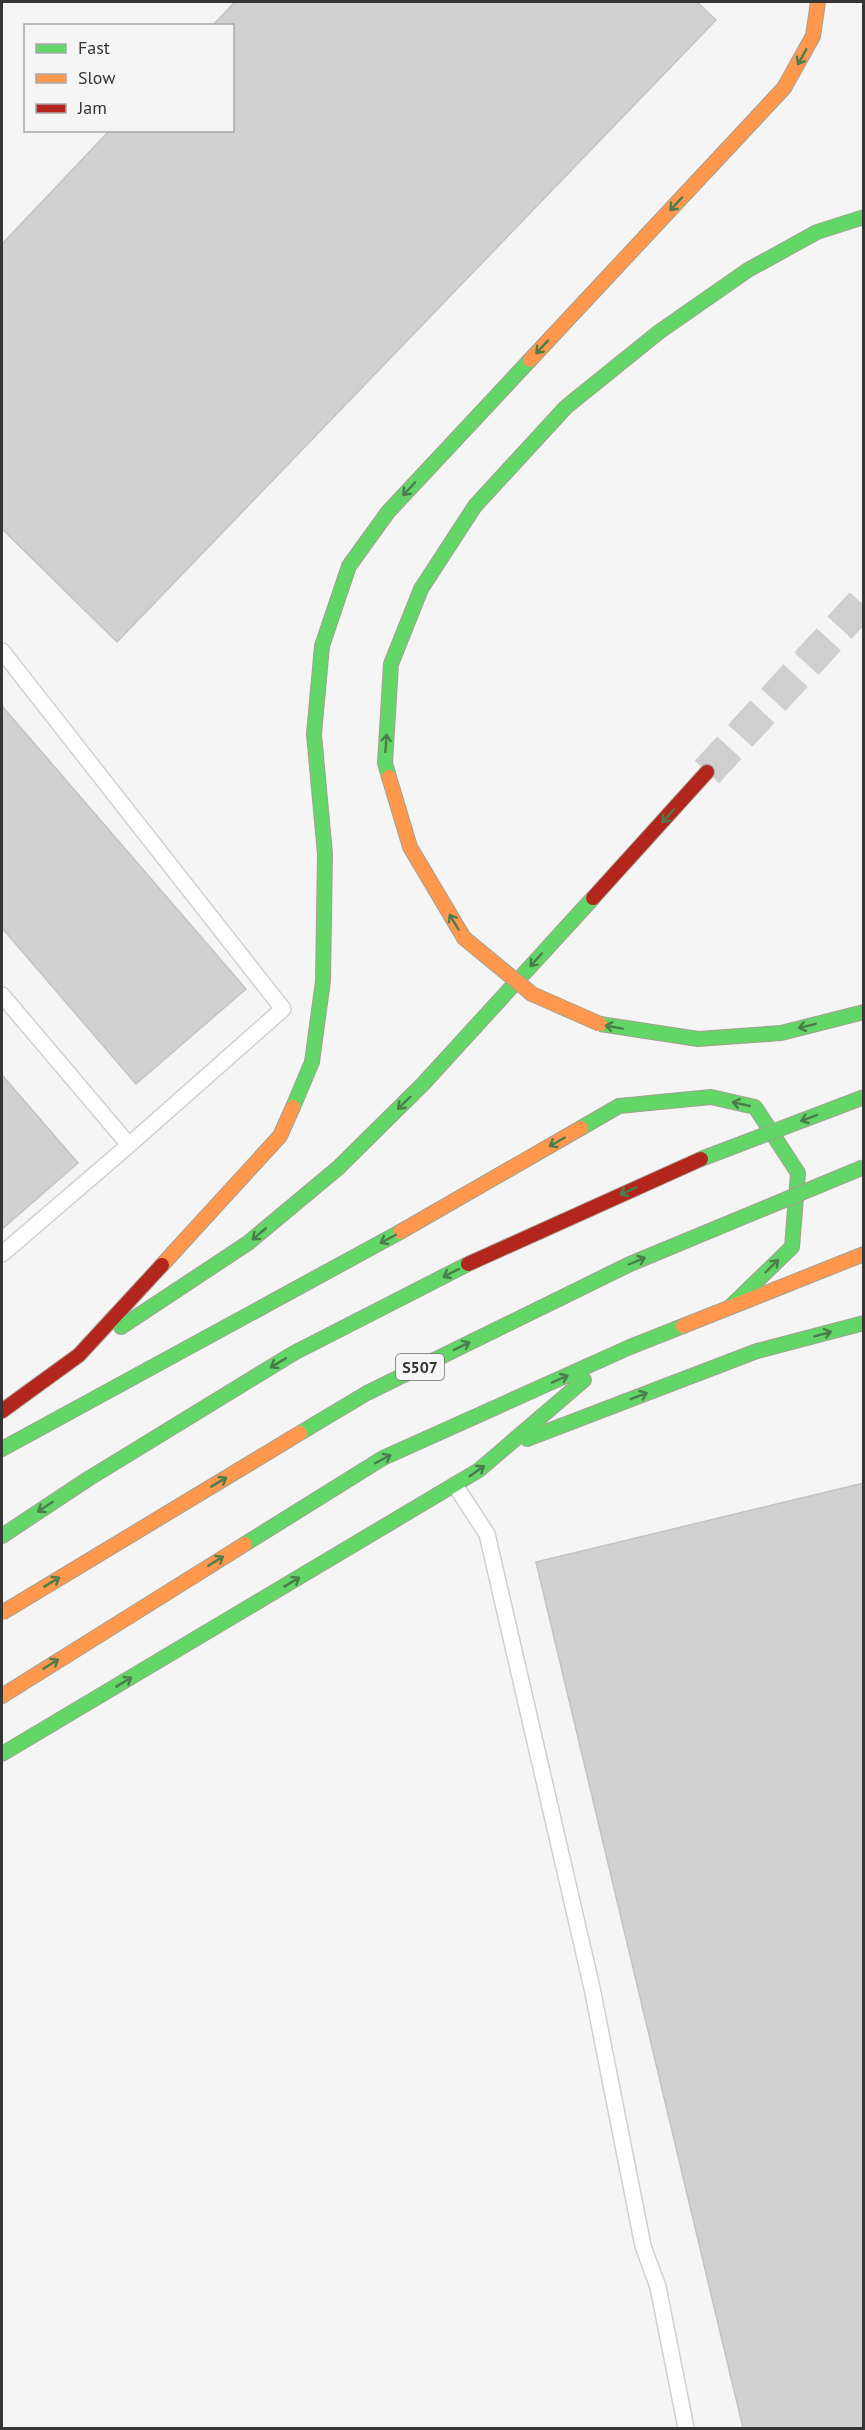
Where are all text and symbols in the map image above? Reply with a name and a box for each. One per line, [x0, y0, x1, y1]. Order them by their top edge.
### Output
legend [24, 24, 234, 132]
text: Fast [78, 36, 110, 59]
one-way arrow [796, 48, 808, 65]
text: Slow [78, 66, 116, 89]
text: Jam [77, 96, 107, 119]
one-way arrow [668, 197, 683, 212]
one-way arrow [535, 339, 550, 354]
one-way arrow [402, 481, 416, 496]
one-way arrow [381, 734, 392, 754]
one-way arrow [661, 808, 675, 823]
one-way arrow [448, 914, 460, 931]
one-way arrow [530, 952, 544, 967]
one-way arrow [604, 1021, 624, 1032]
one-way arrow [798, 1021, 817, 1033]
one-way arrow [397, 1096, 412, 1110]
one-way arrow [731, 1097, 750, 1109]
one-way arrow [800, 1113, 819, 1124]
one-way arrow [549, 1137, 566, 1149]
one-way arrow [619, 1186, 637, 1197]
one-way arrow [251, 1227, 267, 1240]
one-way arrow [379, 1234, 397, 1245]
one-way arrow [628, 1255, 646, 1266]
one-way arrow [765, 1259, 780, 1273]
one-way arrow [442, 1267, 460, 1279]
one-way arrow [813, 1328, 832, 1339]
one-way arrow [453, 1340, 471, 1351]
road number: S507 [396, 1354, 444, 1380]
one-way arrow [270, 1357, 287, 1369]
one-way arrow [551, 1373, 569, 1384]
one-way arrow [629, 1390, 647, 1401]
one-way arrow [373, 1453, 391, 1464]
one-way arrow [468, 1465, 484, 1477]
one-way arrow [210, 1476, 227, 1488]
one-way arrow [37, 1502, 54, 1514]
one-way arrow [207, 1555, 224, 1567]
one-way arrow [283, 1575, 300, 1587]
one-way arrow [43, 1576, 60, 1588]
one-way arrow [42, 1658, 59, 1670]
one-way arrow [115, 1675, 132, 1687]

